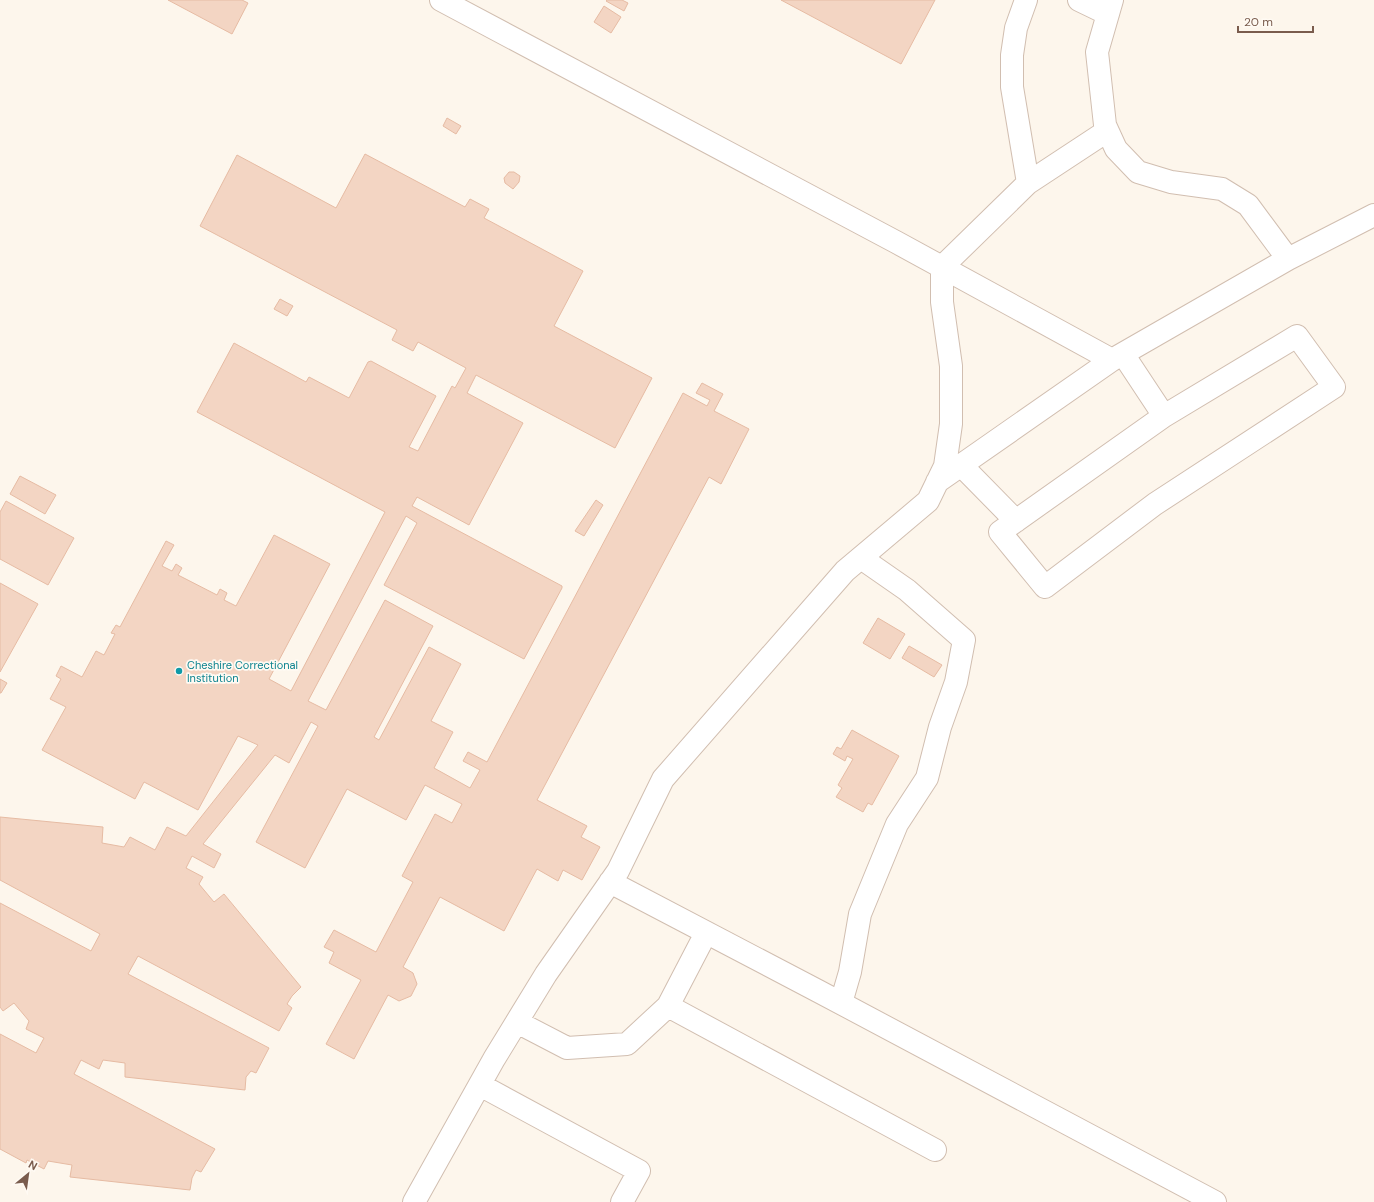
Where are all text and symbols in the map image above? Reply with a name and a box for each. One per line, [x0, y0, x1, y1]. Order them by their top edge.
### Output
scale bar [1238, 8, 1313, 34]
text: 20 m [1244, 14, 1273, 30]
place label: Cheshire Correctional Institution [187, 658, 298, 685]
marker: Cheshire Correctional Institution [174, 666, 184, 676]
north arrow [8, 1154, 48, 1194]
text: N [26, 1157, 40, 1173]

